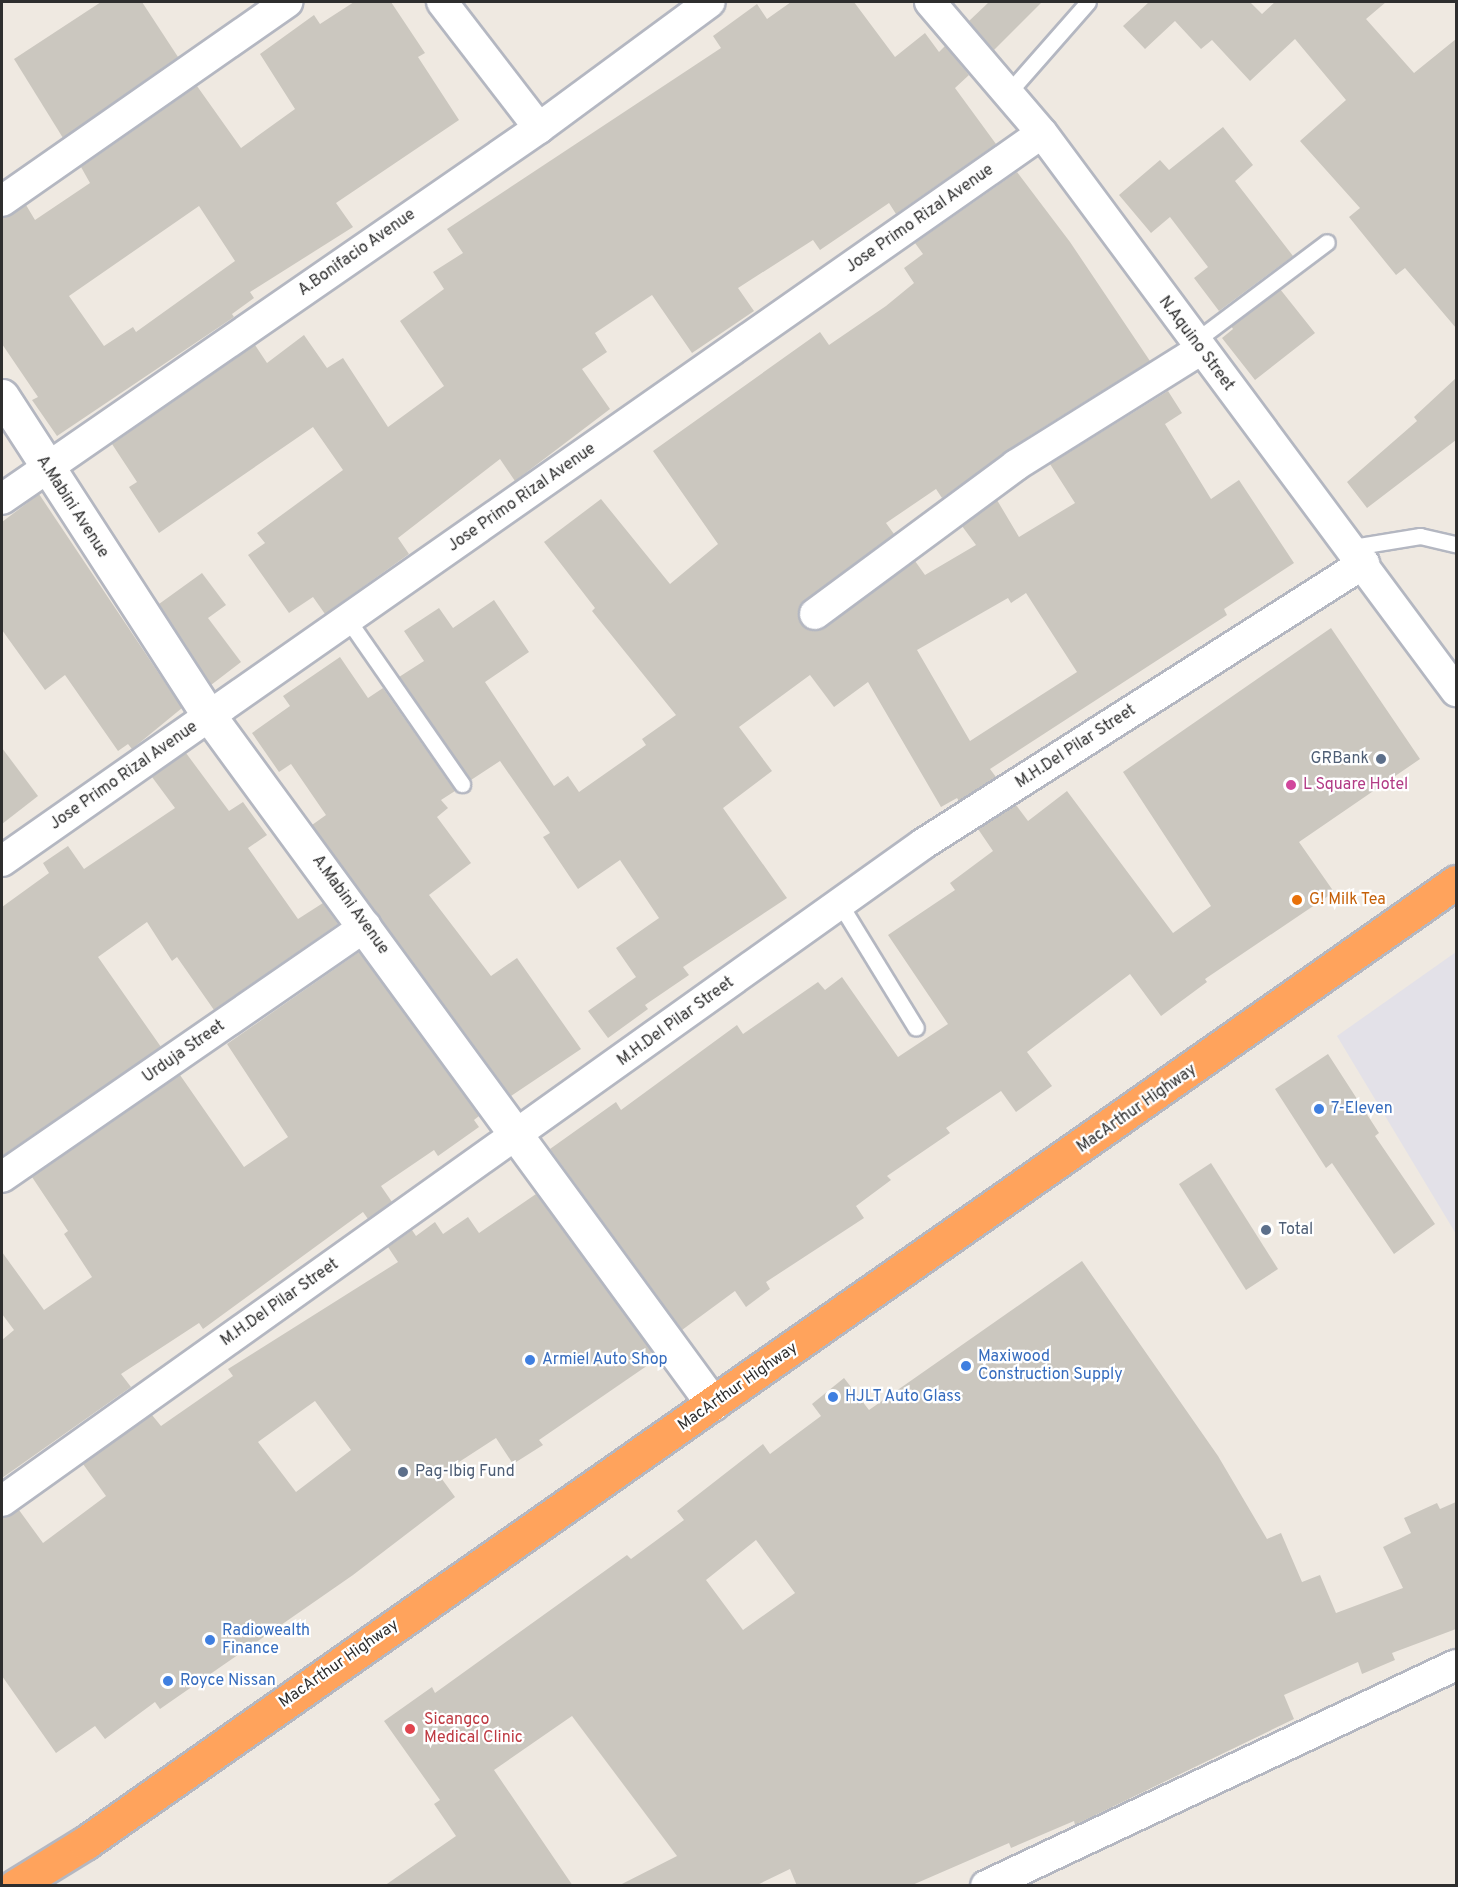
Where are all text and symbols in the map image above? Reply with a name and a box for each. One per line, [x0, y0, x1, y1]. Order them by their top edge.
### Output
street label: Jose Primo Rizal Avenue [842, 160, 998, 278]
street label: A.Bonifacio Avenue [294, 205, 420, 301]
street label: N.Aquino Street [1154, 293, 1238, 395]
street label: Jose Primo Rizal Avenue [444, 439, 600, 557]
street label: A.Mabini Avenue [32, 452, 112, 562]
street label: M.H.Del Pilar Street [1012, 701, 1140, 793]
street label: Jose Primo Rizal Avenue [46, 717, 202, 835]
place label: GRBank [1311, 749, 1369, 769]
marker: GRBank [1374, 752, 1388, 766]
place label: L Square Hotel [1303, 775, 1409, 795]
marker: L Square Hotel [1284, 778, 1298, 792]
street label: A.Mabini Avenue [307, 851, 393, 959]
place label: G! Milk Tea [1309, 890, 1386, 910]
marker: G! Milk Tea [1290, 893, 1304, 907]
street label: M.H.Del Pilar Street [614, 973, 738, 1071]
street label: Urduja Street [139, 1017, 229, 1087]
street label: MacArthur Highway [1074, 1061, 1200, 1157]
place label: 7-Eleven [1331, 1099, 1393, 1119]
marker: 7-Eleven [1312, 1102, 1326, 1116]
place label: Total [1278, 1220, 1313, 1240]
marker: Total [1259, 1223, 1273, 1237]
street label: M.H.Del Pilar Street [217, 1255, 343, 1351]
street label: MacArthur Highway [675, 1339, 801, 1435]
place label: Maxiwood Construction Supply [978, 1347, 1123, 1385]
place label: Armiel Auto Shop [542, 1350, 668, 1370]
marker: Armiel Auto Shop [523, 1353, 537, 1367]
marker: Maxiwood Construction Supply [959, 1359, 973, 1373]
place label: HJLT Auto Glass [845, 1387, 963, 1407]
marker: HJLT Auto Glass [826, 1390, 840, 1404]
place label: Pag-Ibig Fund [415, 1462, 515, 1482]
marker: Pag-Ibig Fund [396, 1465, 410, 1479]
street label: MacArthur Highway [276, 1616, 402, 1712]
place label: Radiowealth Finance [222, 1621, 310, 1659]
marker: Radiowealth Finance [203, 1633, 217, 1647]
place label: Royce Nissan [180, 1671, 276, 1691]
marker: Royce Nissan [161, 1674, 175, 1688]
place label: Sicangco Medical Clinic [424, 1710, 523, 1748]
marker: Sicangco Medical Clinic [401, 1720, 419, 1738]

